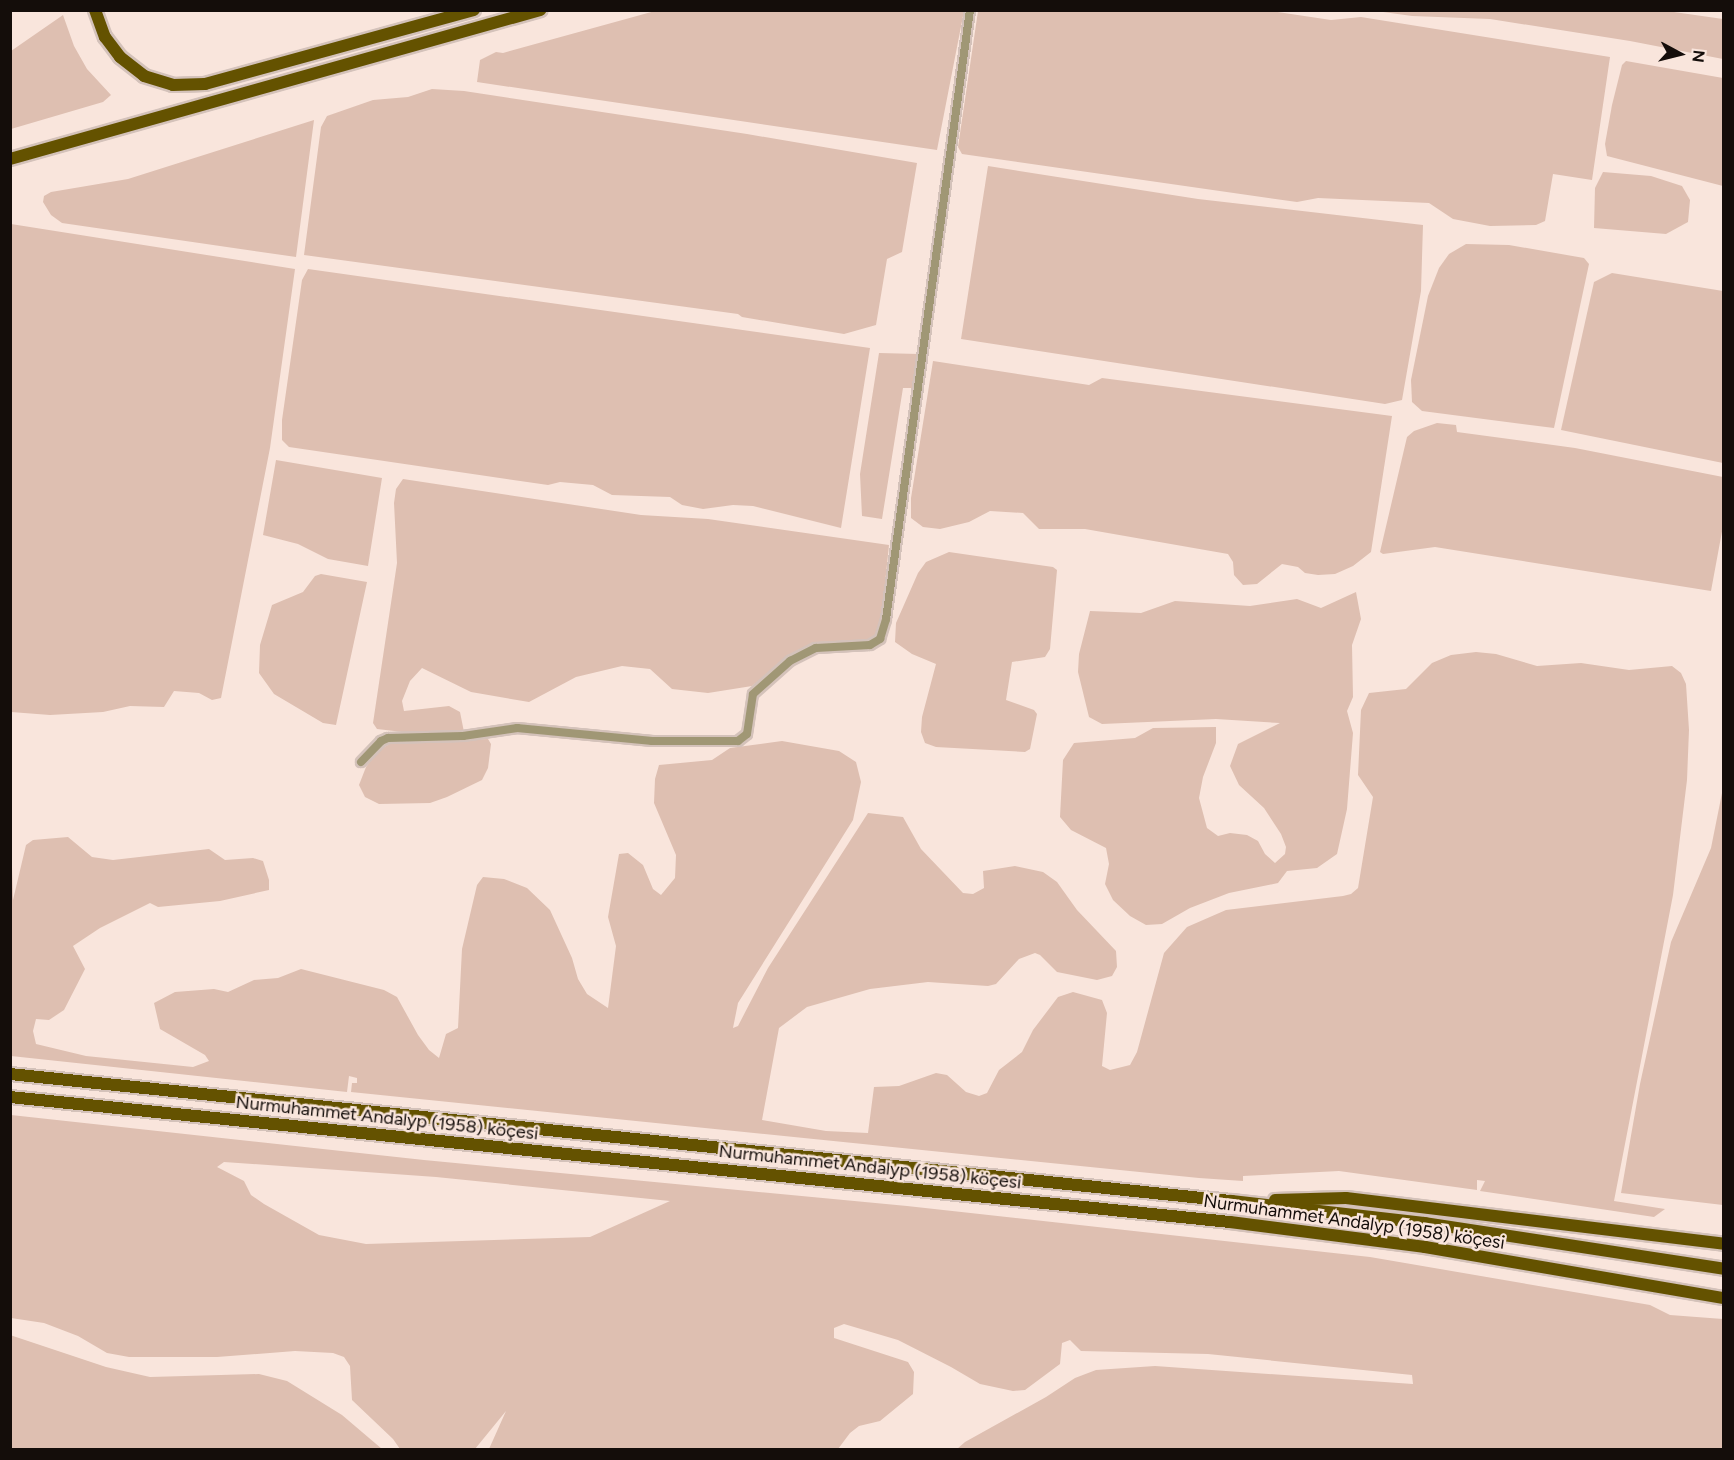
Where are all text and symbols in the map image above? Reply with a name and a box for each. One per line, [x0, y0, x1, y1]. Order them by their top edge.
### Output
north arrow [1650, 24, 1710, 84]
text: N [1688, 49, 1709, 64]
street label: Nurmuhammet Andalyp (1958) köçesi [235, 1091, 539, 1145]
street label: Nurmuhammet Andalyp (1958) köçesi [718, 1140, 1022, 1194]
street label: Nurmuhammet Andalyp (1958) köçesi [1202, 1190, 1506, 1254]

